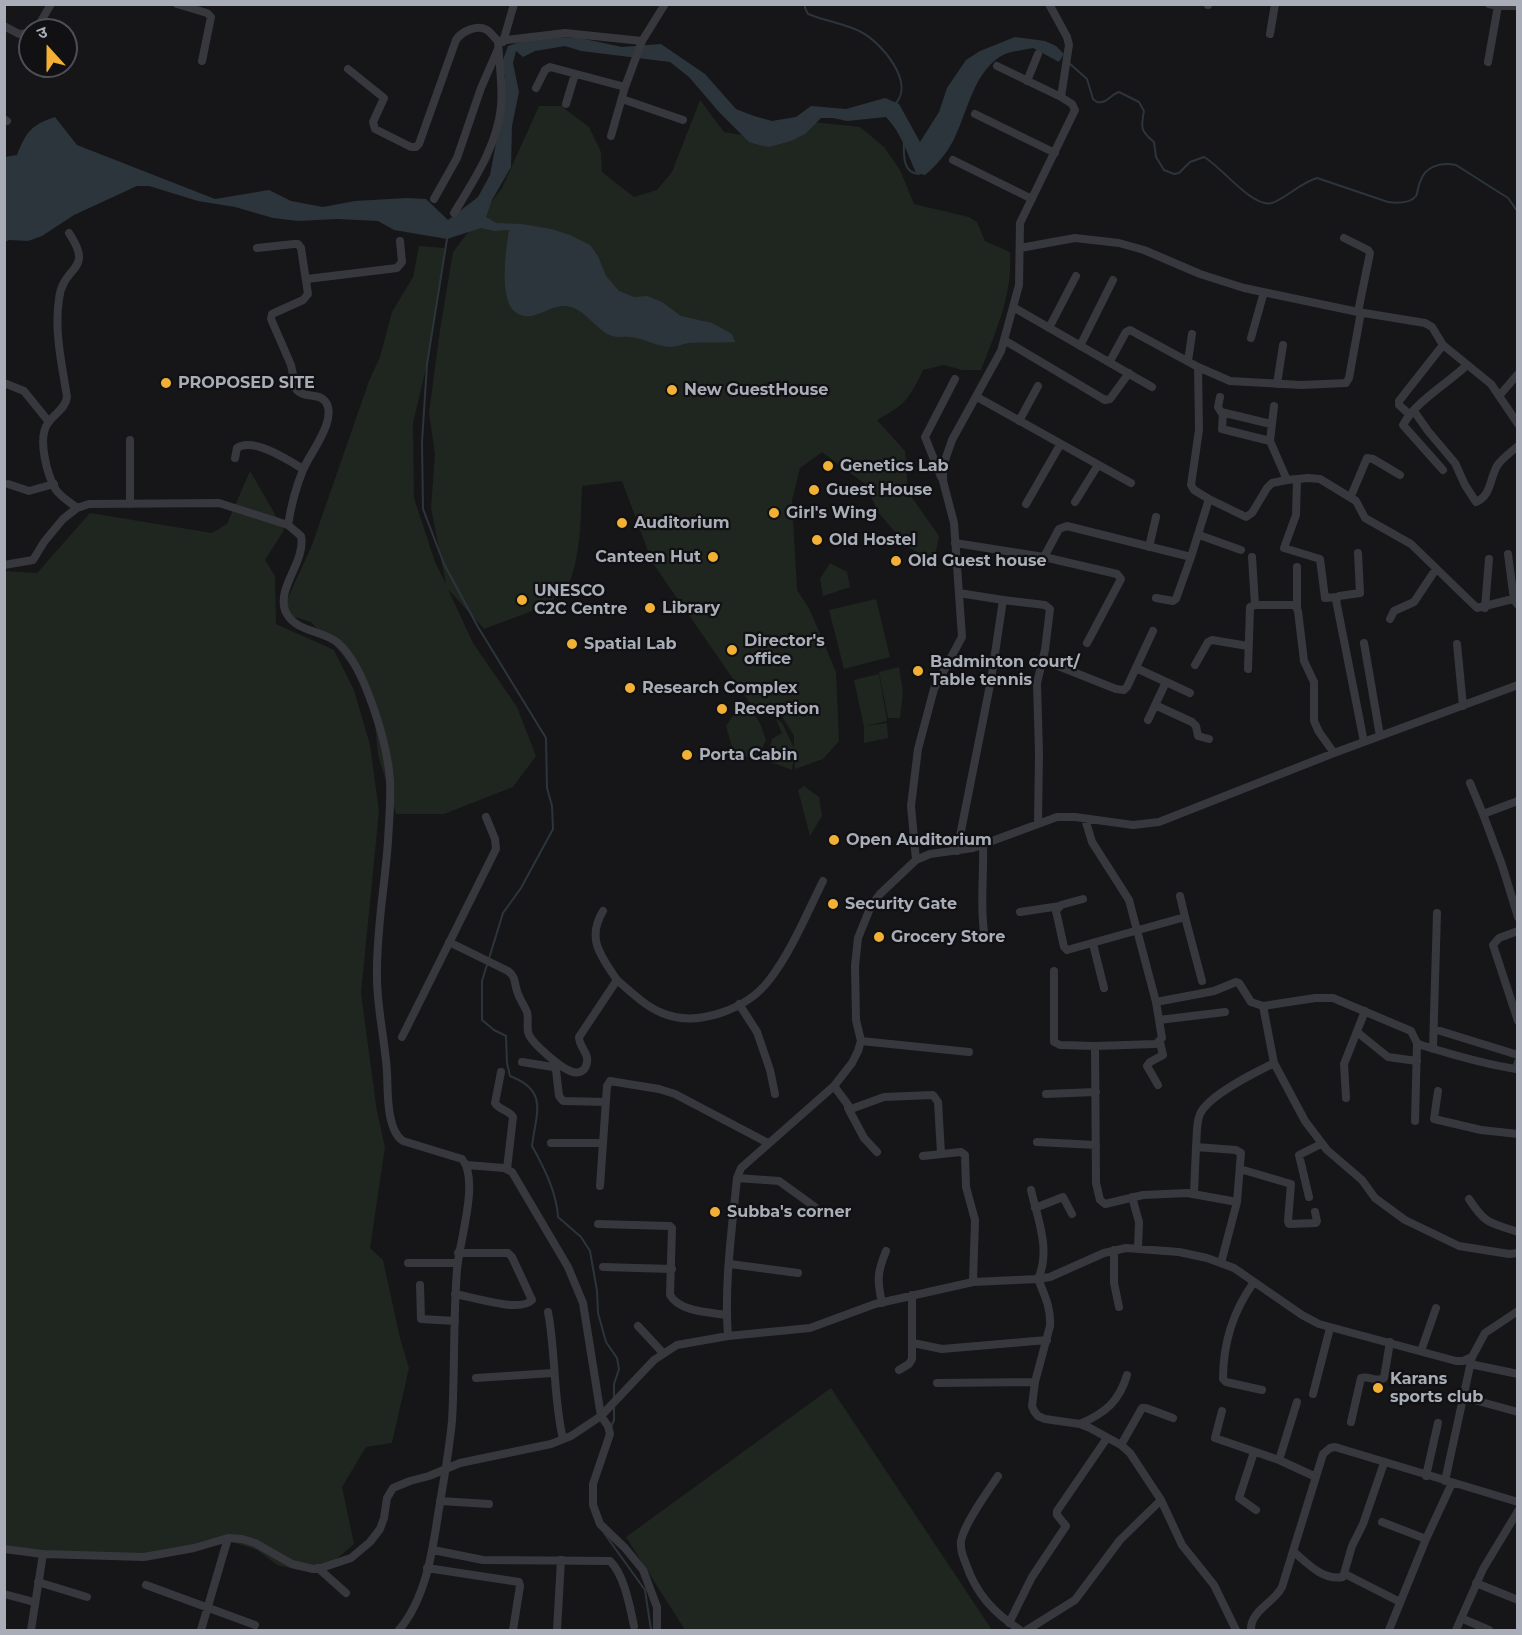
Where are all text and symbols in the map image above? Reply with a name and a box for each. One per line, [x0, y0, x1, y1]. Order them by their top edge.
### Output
north arrow [18, 18, 78, 78]
text: उ [34, 22, 50, 43]
place label: PROPOSED SITE [178, 373, 315, 393]
marker: PROPOSED SITE [159, 376, 173, 390]
place label: New GuestHouse [684, 380, 828, 400]
marker: New GuestHouse [665, 383, 679, 397]
place label: Genetics Lab [840, 456, 949, 476]
marker: Genetics Lab [821, 459, 835, 473]
place label: Guest House [826, 480, 932, 500]
marker: Guest House [807, 483, 821, 497]
place label: Girl's Wing [786, 503, 877, 523]
marker: Girl's Wing [767, 506, 781, 520]
place label: Auditorium [634, 513, 730, 533]
marker: Auditorium [615, 516, 629, 530]
place label: Old Hostel [829, 530, 916, 550]
marker: Old Hostel [810, 533, 824, 547]
place label: Canteen Hut [595, 547, 701, 567]
marker: Canteen Hut [706, 550, 720, 564]
place label: Old Guest house [908, 551, 1047, 571]
marker: Old Guest house [889, 554, 903, 568]
place label: UNESCO C2C Centre [534, 581, 627, 619]
marker: UNESCO C2C Centre [515, 593, 529, 607]
place label: Library [662, 598, 720, 618]
marker: Library [643, 601, 657, 615]
place label: Director's office [744, 631, 825, 669]
place label: Spatial Lab [584, 634, 677, 654]
marker: Spatial Lab [565, 637, 579, 651]
marker: Director's office [725, 643, 739, 657]
place label: Badminton court/ Table tennis [930, 652, 1080, 690]
marker: Badminton court/ Table tennis [911, 664, 925, 678]
place label: Research Complex [642, 678, 798, 698]
marker: Research Complex [623, 681, 637, 695]
place label: Reception [734, 699, 820, 719]
marker: Reception [715, 702, 729, 716]
place label: Porta Cabin [699, 745, 798, 765]
marker: Porta Cabin [680, 748, 694, 762]
place label: Open Auditorium [846, 830, 992, 850]
marker: Open Auditorium [827, 833, 841, 847]
place label: Security Gate [845, 894, 957, 914]
marker: Security Gate [826, 897, 840, 911]
place label: Grocery Store [891, 927, 1005, 947]
marker: Grocery Store [872, 930, 886, 944]
place label: Subba's corner [727, 1202, 851, 1222]
marker: Subba's corner [708, 1205, 722, 1219]
place label: Karans sports club [1390, 1369, 1483, 1407]
marker: Karans sports club [1371, 1381, 1385, 1395]

